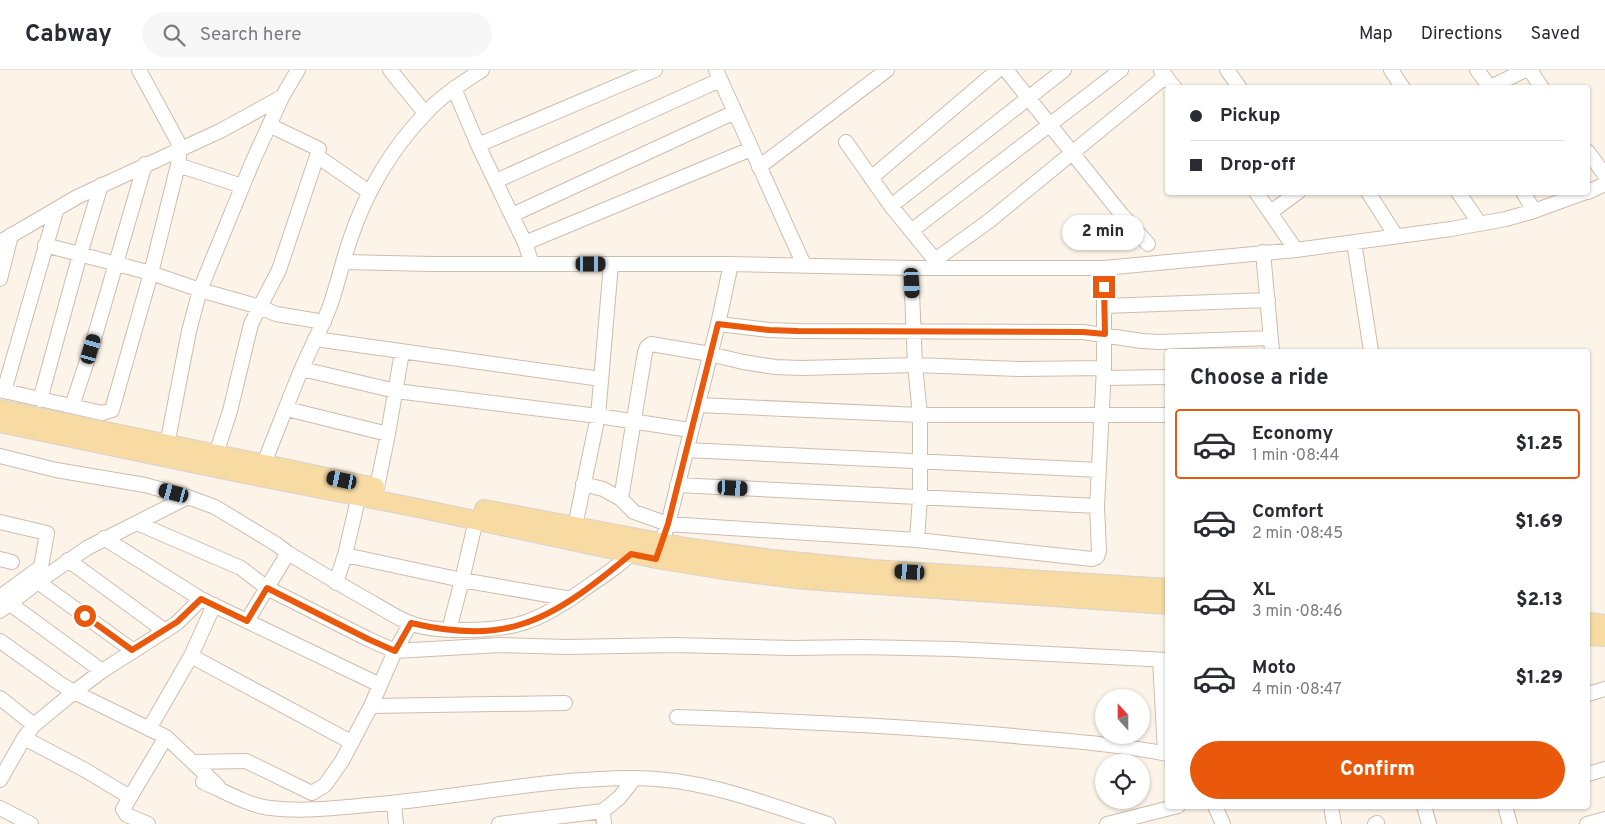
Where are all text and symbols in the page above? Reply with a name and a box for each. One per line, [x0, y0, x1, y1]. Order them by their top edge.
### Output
search box [142, 12, 492, 57]
text: Cabway [25, 20, 112, 50]
icon: search [160, 21, 188, 49]
text: Search here [200, 23, 301, 47]
text: Map [1359, 23, 1393, 46]
text: Directions [1421, 23, 1503, 46]
text: Saved [1531, 23, 1580, 46]
text: Pickup [1220, 104, 1280, 128]
text: Drop-off [1220, 153, 1295, 177]
callout: 2 min [1063, 214, 1145, 250]
text: 2 min [1082, 222, 1124, 242]
car [576, 257, 606, 272]
car [903, 268, 920, 298]
route end [1093, 276, 1115, 298]
car [79, 333, 102, 365]
text: Choose a ride [1190, 365, 1328, 392]
icon: car [1192, 422, 1237, 467]
text: Economy [1252, 422, 1333, 446]
text: $1.25 [1516, 432, 1563, 456]
text: 1 min · 08:44 [1252, 446, 1339, 466]
car [325, 470, 358, 490]
car [717, 480, 748, 496]
car [157, 482, 190, 504]
icon: car [1192, 500, 1237, 545]
text: Comfort [1252, 500, 1324, 524]
text: $1.69 [1515, 510, 1563, 534]
text: 2 min · 08:45 [1252, 524, 1343, 544]
car [894, 564, 925, 580]
icon: car [1192, 578, 1237, 623]
text: XL [1252, 578, 1275, 602]
text: $2.13 [1516, 588, 1563, 612]
text: 3 min · 08:46 [1252, 602, 1343, 622]
route start [74, 605, 96, 627]
icon: car [1192, 656, 1237, 701]
text: Moto [1252, 656, 1296, 680]
text: $1.29 [1515, 666, 1563, 690]
text: 4 min · 08:47 [1252, 680, 1342, 700]
north arrow [1095, 689, 1150, 744]
map controls [1095, 689, 1150, 809]
button: Confirm [1190, 741, 1565, 799]
button: locate [1095, 754, 1150, 809]

